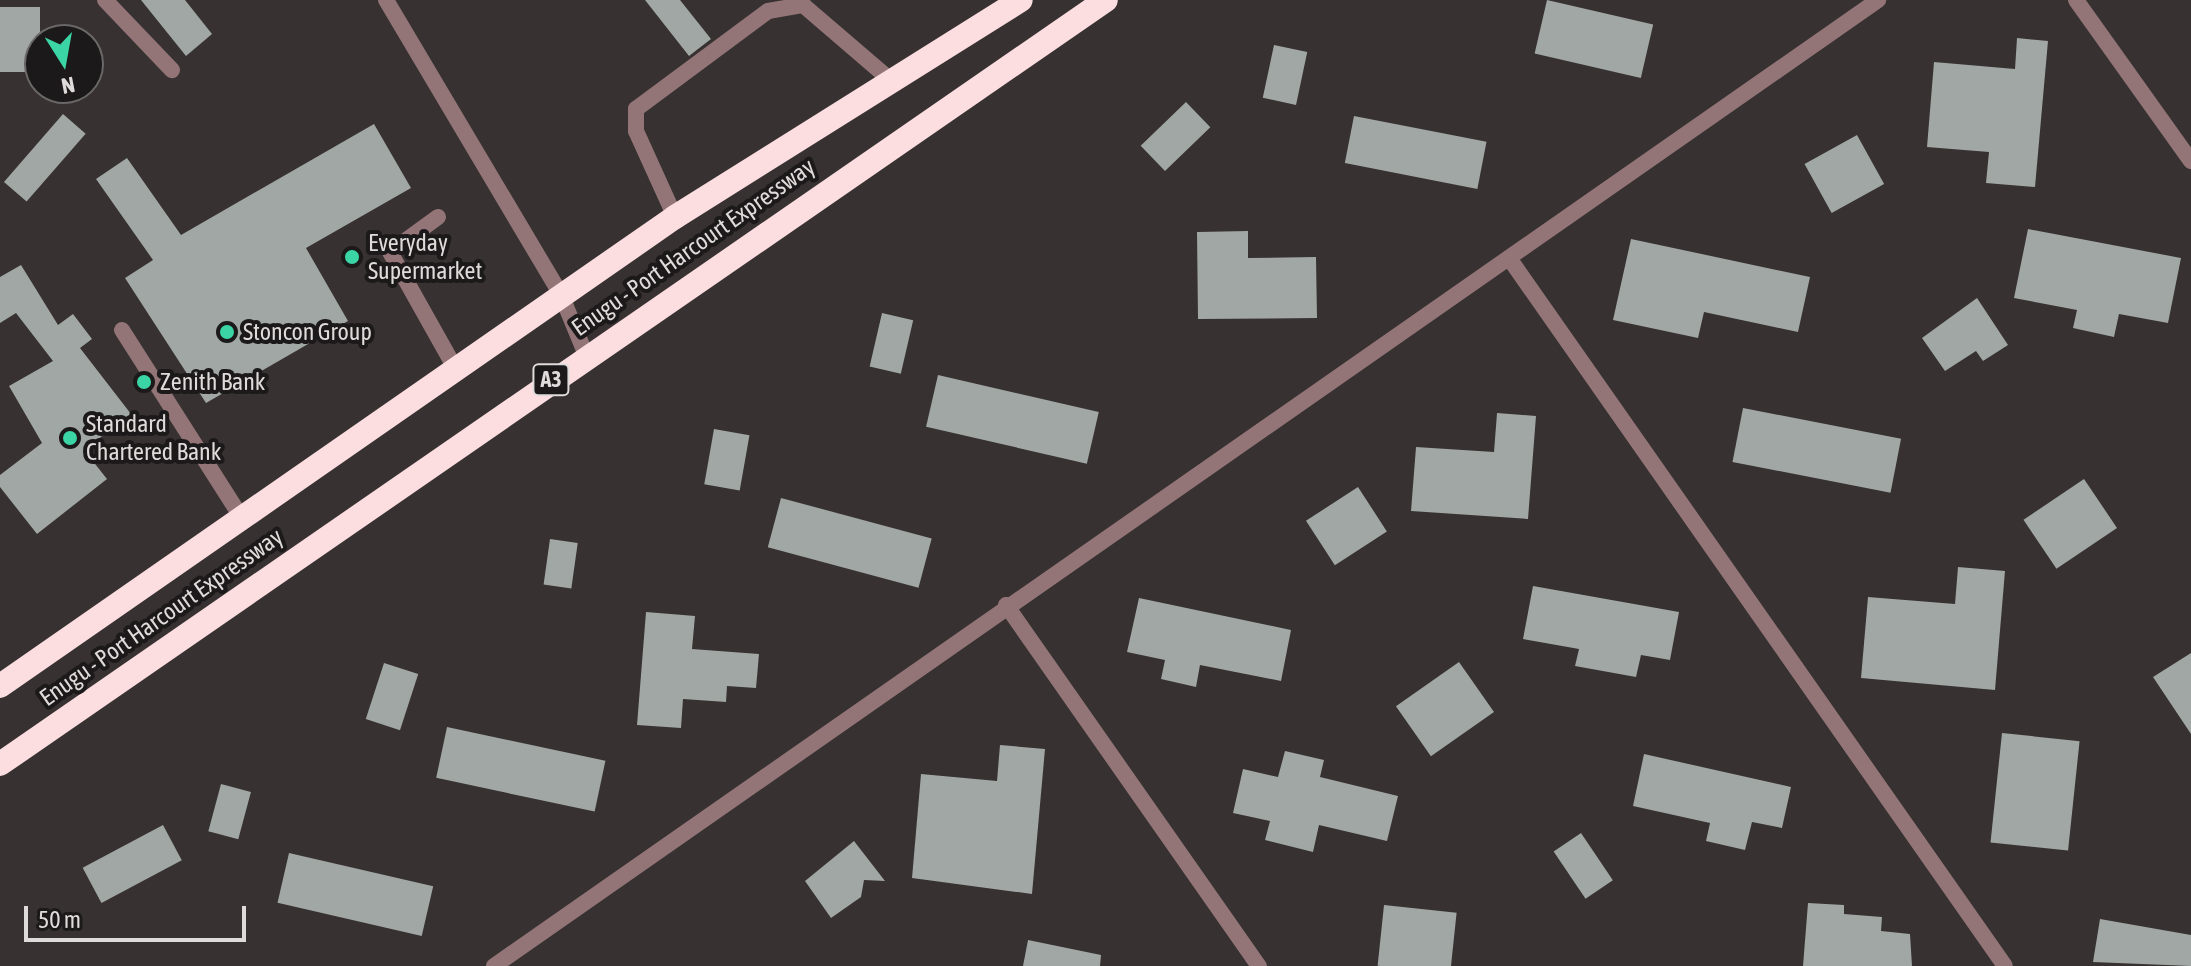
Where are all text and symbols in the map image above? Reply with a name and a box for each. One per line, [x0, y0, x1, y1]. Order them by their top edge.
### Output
north arrow [24, 24, 104, 104]
text: N [59, 72, 77, 100]
street label: Enugu - Port Harcourt Expressway [566, 152, 820, 342]
place label: Everyday Supermarket [368, 229, 482, 285]
marker: Everyday Supermarket [343, 248, 361, 266]
place label: Stoncon Group [243, 318, 372, 346]
marker: Stoncon Group [218, 323, 236, 341]
road number: A3 [531, 362, 571, 398]
place label: Zenith Bank [160, 368, 265, 396]
marker: Zenith Bank [135, 373, 153, 391]
place label: Standard Chartered Bank [86, 410, 221, 466]
marker: Standard Chartered Bank [61, 429, 79, 447]
street label: Enugu - Port Harcourt Expressway [34, 522, 288, 712]
scale bar [28, 890, 250, 940]
text: 50 m [38, 906, 81, 933]

